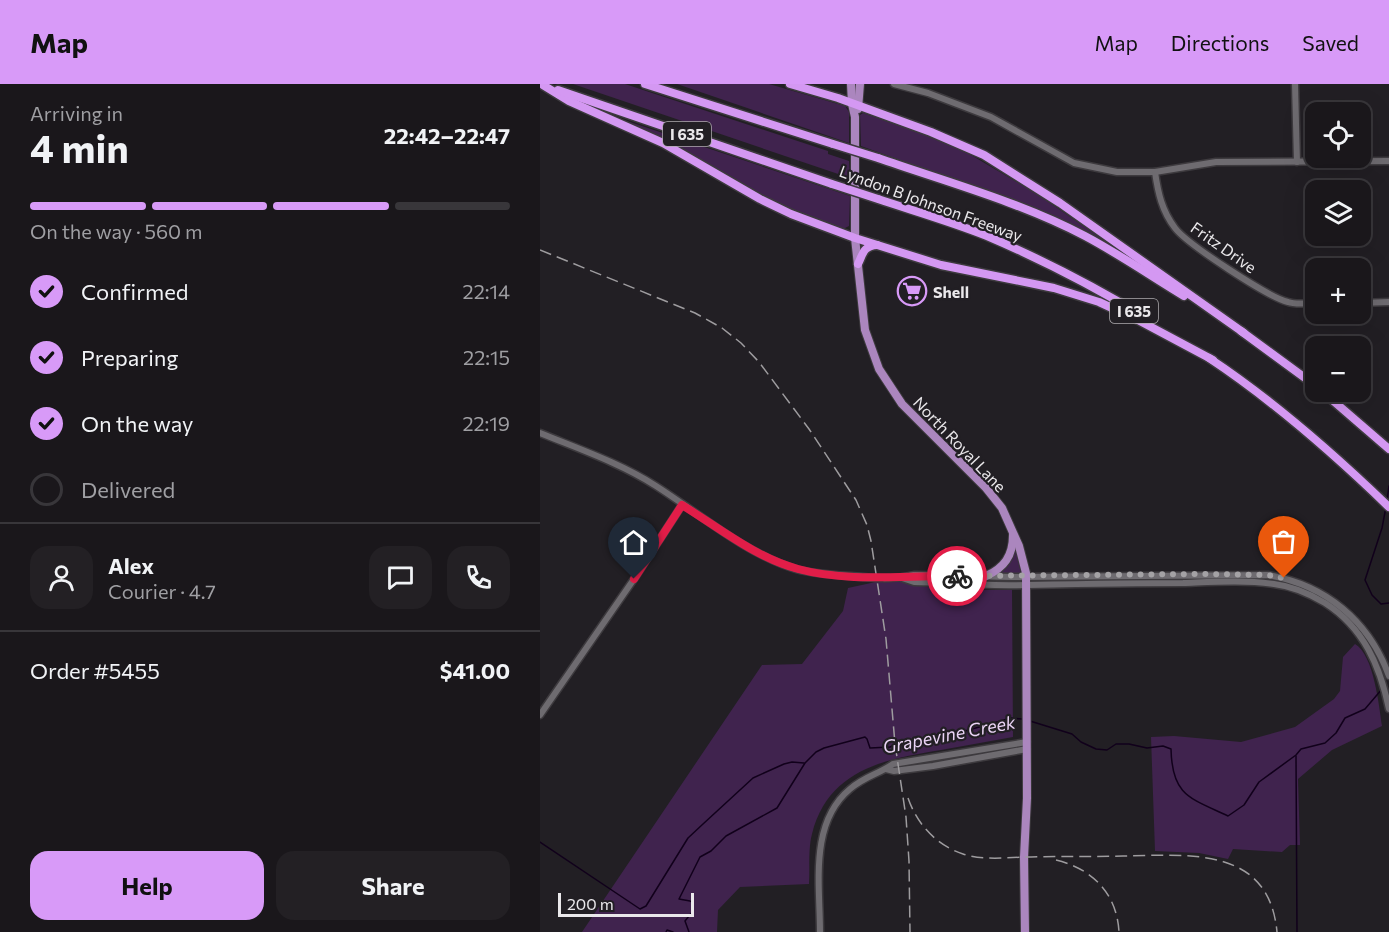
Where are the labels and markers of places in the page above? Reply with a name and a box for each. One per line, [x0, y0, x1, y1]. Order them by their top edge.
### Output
supermarket icon: Shell [896, 275, 928, 307]
place label: Shell [933, 282, 969, 301]
pin [1258, 516, 1309, 578]
pin [608, 517, 659, 579]

